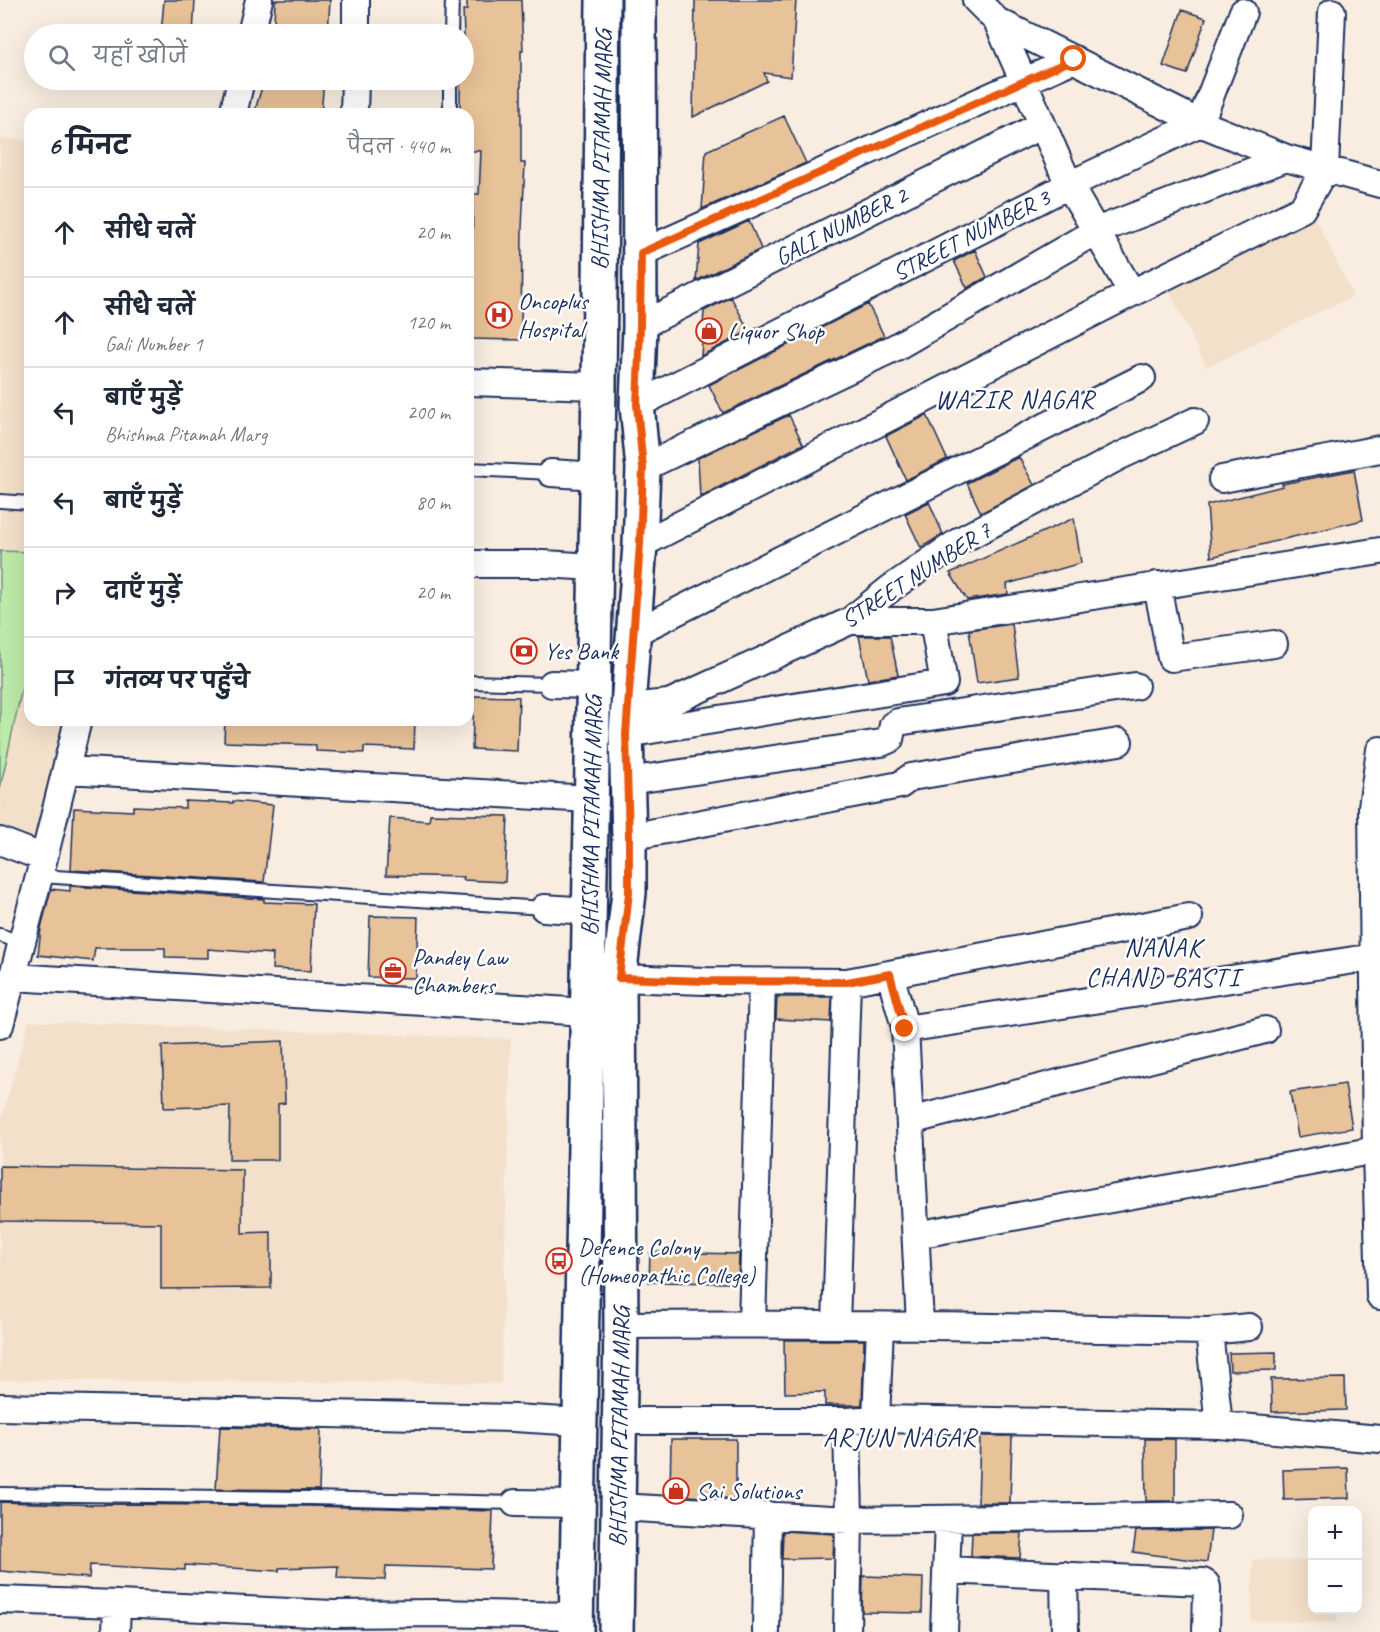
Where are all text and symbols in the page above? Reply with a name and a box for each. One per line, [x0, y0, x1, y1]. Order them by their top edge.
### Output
search box [24, 24, 474, 90]
street label: BHISHMA PITAMAH MARG [584, 27, 618, 270]
icon: search [45, 41, 78, 74]
text: यहाँ खोजें [93, 42, 187, 70]
route start [1060, 45, 1086, 71]
text: 6 मिनट [48, 129, 130, 162]
text: पैदल · 440 m [347, 134, 450, 159]
street label: GALI NUMBER 2 [770, 179, 914, 272]
street label: STREET NUMBER 3 [887, 181, 1057, 288]
icon: ahead [48, 216, 81, 249]
text: सीधे चलें [105, 217, 195, 245]
text: 20 m [416, 220, 450, 245]
place label: Oncoplus Hospital [518, 286, 590, 344]
text: सीधे चलें [105, 294, 195, 322]
hospital icon: Oncoplus Hospital [484, 300, 514, 330]
icon: ahead [48, 306, 81, 339]
text: 120 m [407, 310, 450, 335]
shop icon: Liquor Shop [694, 316, 724, 346]
place label: Liquor Shop [728, 316, 825, 346]
text: Gali Number 1 [105, 332, 203, 357]
district label: WAZIR NAGAR [935, 383, 1096, 416]
text: बाएँ मुड़ें [105, 384, 182, 412]
icon: left [48, 396, 81, 429]
text: 200 m [407, 400, 450, 425]
text: Bhishma Pitamah Marg [105, 422, 267, 447]
icon: left [48, 486, 81, 519]
text: बाएँ मुड़ें [105, 487, 182, 515]
text: 80 m [416, 490, 450, 515]
street label: STREET NUMBER 7 [835, 515, 998, 635]
icon: right [48, 576, 81, 609]
text: दाएँ मुड़ें [105, 577, 181, 605]
text: 20 m [416, 580, 450, 605]
bank icon: Yes Bank [509, 636, 539, 666]
place label: Yes Bank [544, 636, 620, 666]
icon: arrive [48, 666, 81, 699]
text: गंतव्य पर पहुँचे [105, 667, 249, 695]
street label: BHISHMA PITAMAH MARG [574, 693, 608, 936]
district label: NANAK CHAND BASTI [1086, 931, 1244, 994]
place label: Pandey Law Chambers [412, 942, 509, 1000]
office icon: Pandey Law Chambers [378, 956, 408, 986]
route end [891, 1015, 917, 1041]
place label: Defence Colony (Homeopathic College) [578, 1232, 756, 1290]
bus stop icon: Defence Colony (Homeopathic College) [544, 1246, 574, 1276]
street label: BHISHMA PITAMAH MARG [602, 1304, 636, 1547]
district label: ARJUN NAGAR [823, 1421, 979, 1454]
shop icon: Sai Solutions [661, 1476, 691, 1506]
place label: Sai Solutions [696, 1476, 804, 1506]
map controls [1308, 1506, 1362, 1614]
button: + [1308, 1506, 1362, 1560]
button: − [1308, 1560, 1362, 1614]

